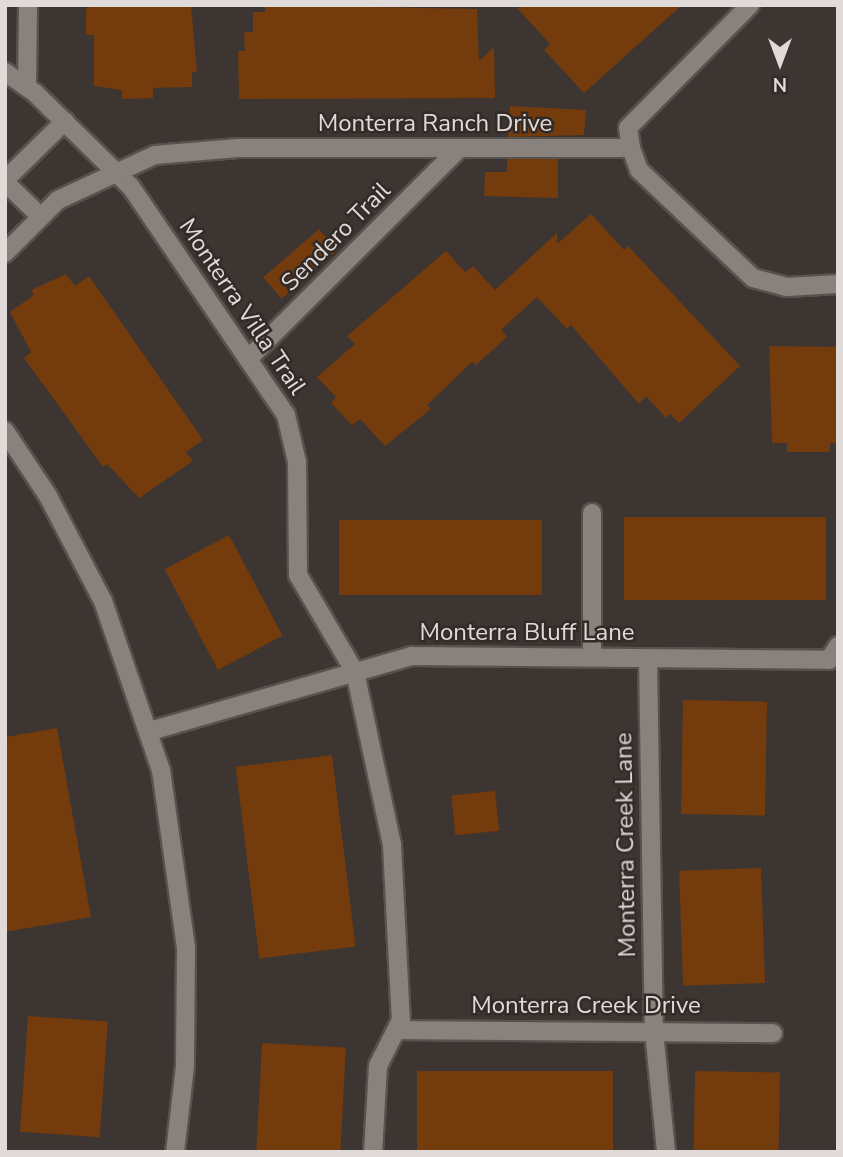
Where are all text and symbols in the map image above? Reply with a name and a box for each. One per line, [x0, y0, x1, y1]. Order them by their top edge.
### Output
north arrow [745, 28, 815, 98]
text: N [773, 71, 787, 97]
street label: Monterra Ranch Drive [318, 110, 552, 138]
street label: Sendero Trail [275, 176, 397, 298]
street label: Monterra Villa Trail [172, 213, 312, 401]
street label: Monterra Bluff Lane [419, 619, 635, 647]
street label: Monterra Creek Lane [610, 732, 642, 958]
street label: Monterra Creek Drive [471, 992, 701, 1020]

